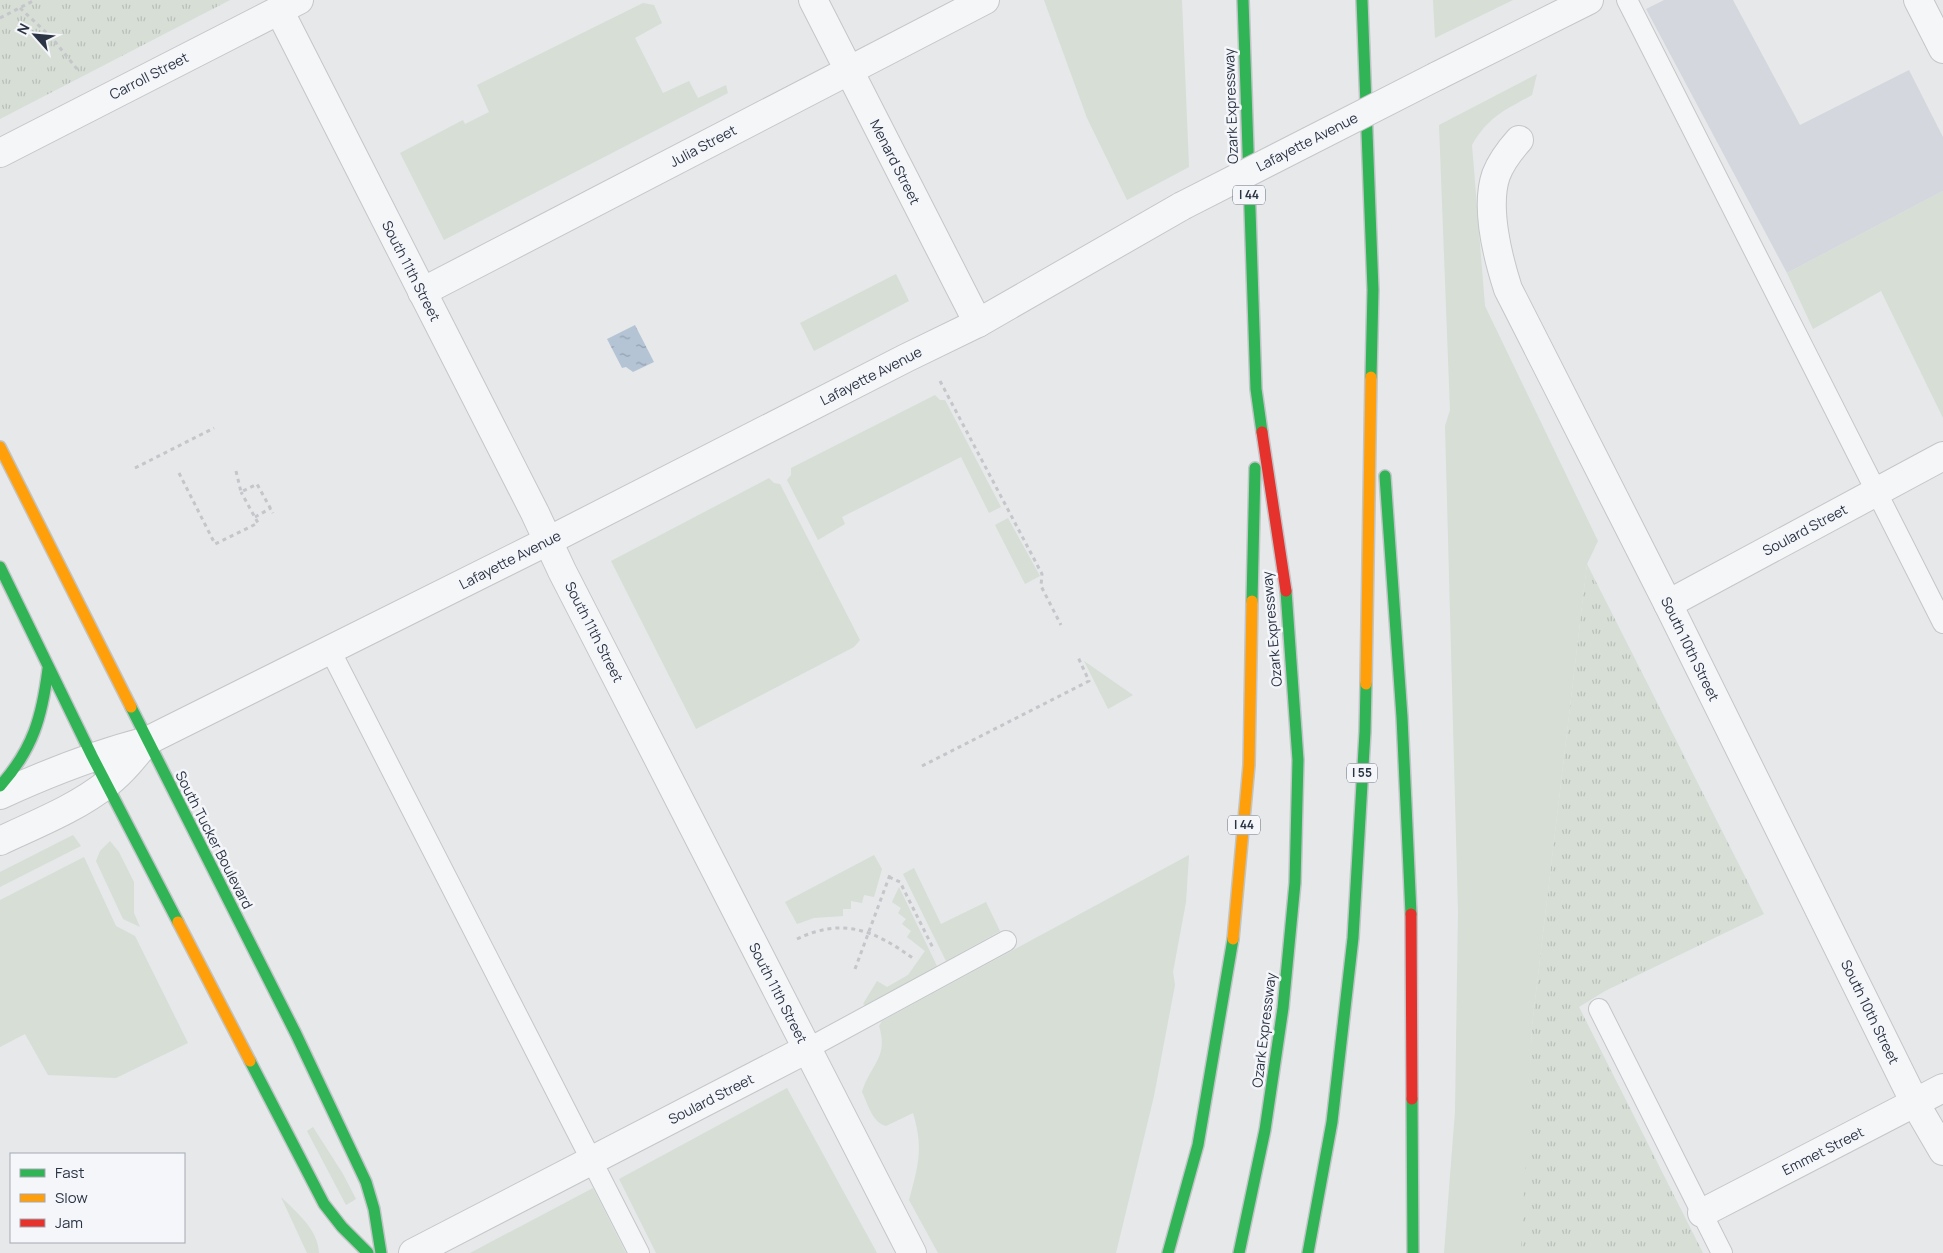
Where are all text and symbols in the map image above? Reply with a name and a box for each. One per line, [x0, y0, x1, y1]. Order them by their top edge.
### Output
north arrow [10, 10, 60, 60]
text: N [12, 20, 34, 38]
street label: Carroll Street [106, 47, 192, 104]
street label: Ozark Expressway [1219, 47, 1242, 164]
street label: Lafayette Avenue [1253, 108, 1361, 175]
street label: Menard Street [866, 116, 925, 208]
street label: Julia Street [666, 120, 740, 171]
road number: I 44 [1233, 186, 1265, 204]
street label: South 11th Street [378, 217, 445, 325]
street label: Lafayette Avenue [817, 342, 925, 409]
street label: Soulard Street [1759, 499, 1851, 560]
street label: Lafayette Avenue [456, 526, 564, 593]
street label: Ozark Expressway [1257, 570, 1286, 688]
street label: South 11th Street [561, 578, 628, 686]
street label: South 10th Street [1657, 593, 1724, 704]
road number: I 55 [1347, 764, 1377, 782]
street label: South Tucker Boulevard [171, 768, 258, 912]
road number: I 44 [1228, 816, 1260, 834]
street label: South 11th Street [745, 939, 812, 1047]
street label: South 10th Street [1837, 956, 1904, 1067]
street label: Ozark Expressway [1247, 971, 1280, 1089]
street label: Soulard Street [665, 1069, 757, 1128]
street label: Emmet Street [1779, 1122, 1867, 1179]
legend [10, 1153, 185, 1243]
text: Fast [55, 1162, 84, 1183]
text: Slow [55, 1187, 88, 1208]
text: Jam [55, 1212, 83, 1233]

